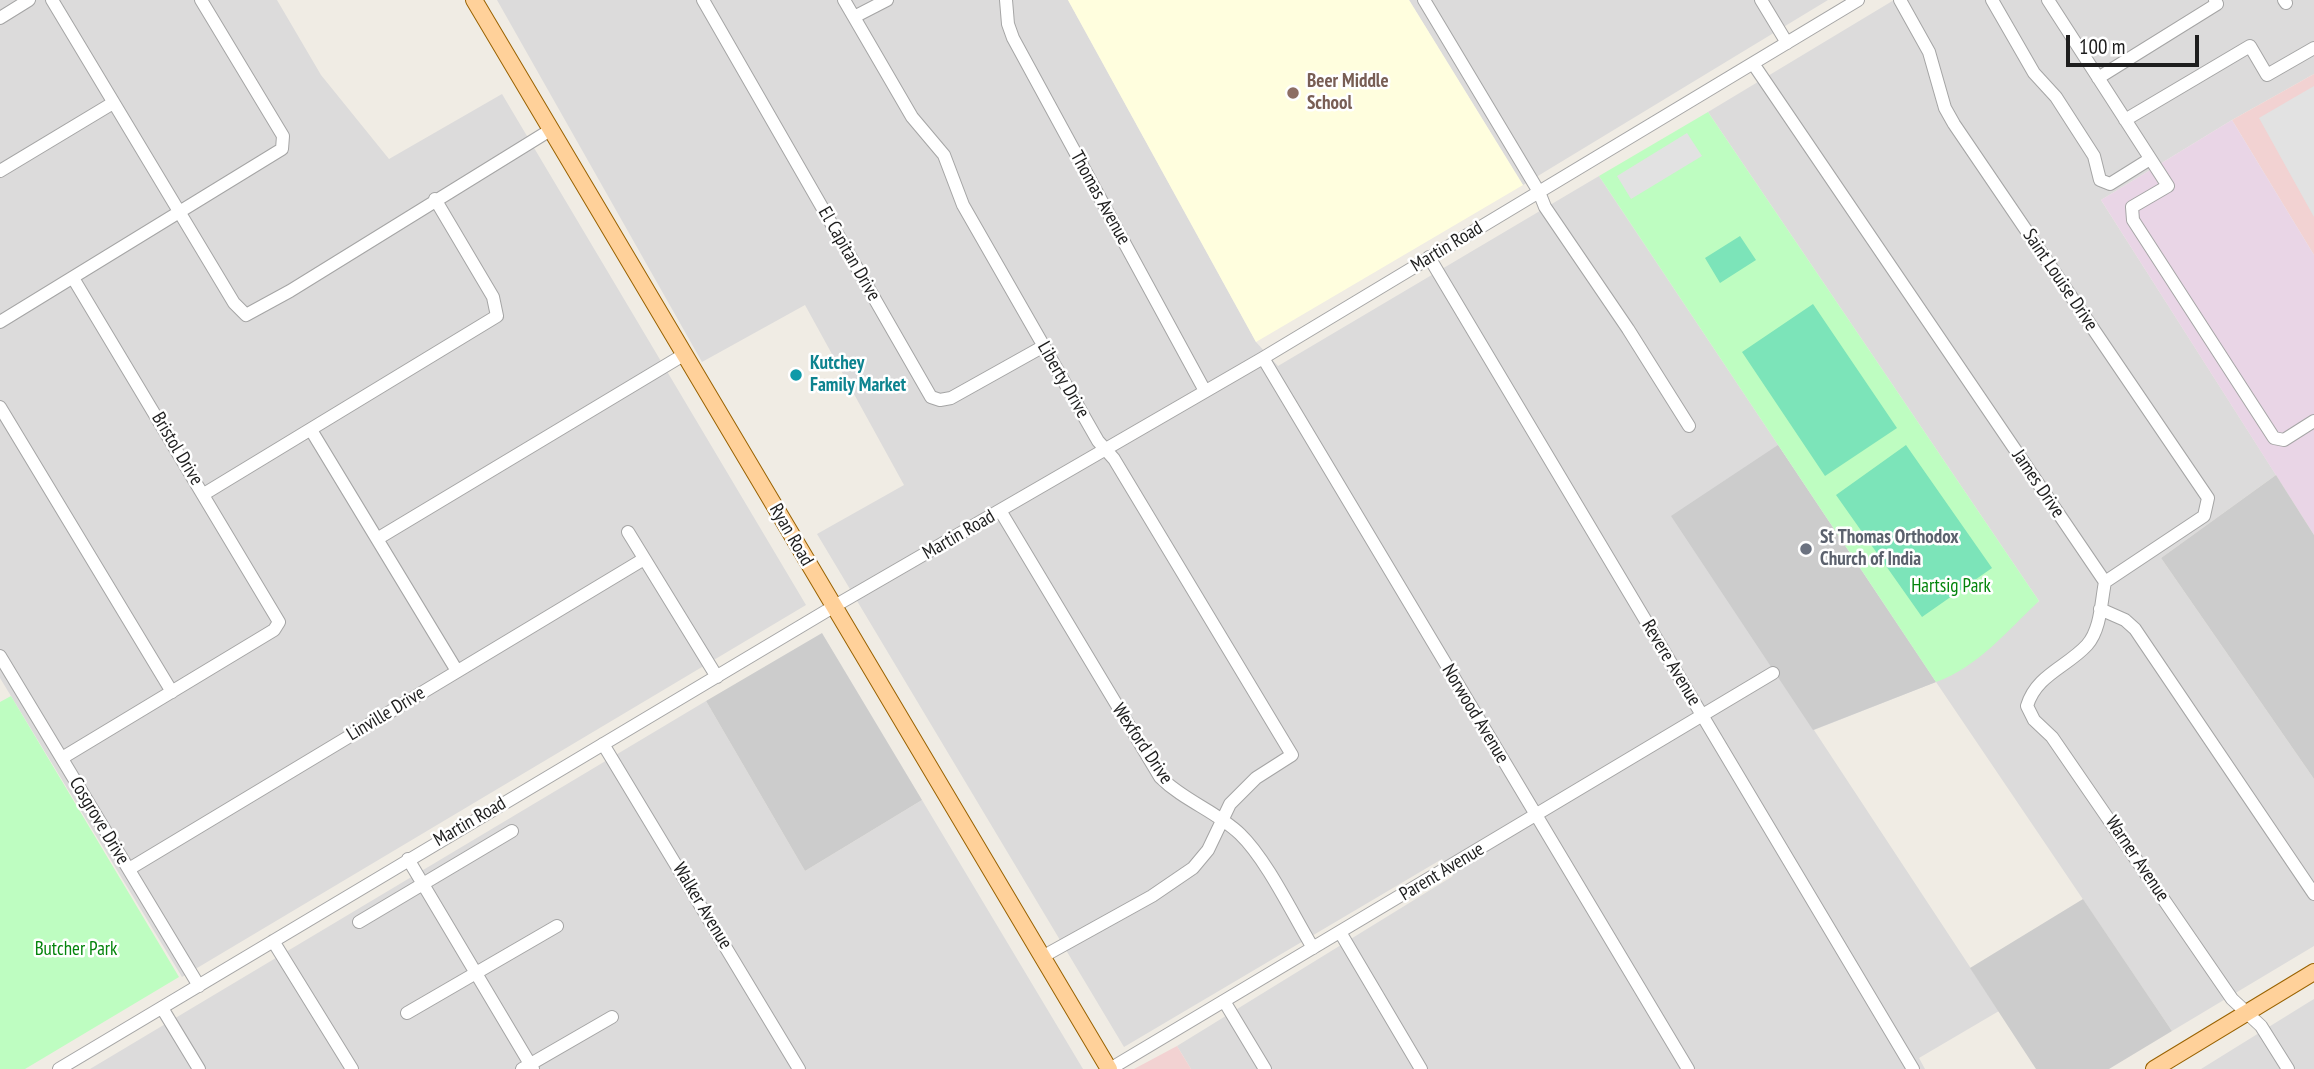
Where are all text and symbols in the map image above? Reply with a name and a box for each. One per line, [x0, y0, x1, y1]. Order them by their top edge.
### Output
scale bar [2069, 21, 2202, 65]
text: 100 m [2079, 33, 2125, 60]
place label: Beer Middle School [1307, 71, 1389, 115]
marker: Beer Middle School [1285, 85, 1301, 101]
street label: Thomas Avenue [1065, 147, 1135, 249]
street label: El Capitan Drive [813, 203, 885, 305]
street label: Martin Road [1407, 217, 1487, 277]
street label: Saint Louise Drive [2018, 225, 2102, 335]
street label: Liberty Drive [1032, 338, 1094, 422]
place label: Kutchey Family Market [810, 353, 906, 397]
marker: Kutchey Family Market [788, 367, 804, 383]
street label: Bristol Drive [146, 408, 208, 490]
street label: James Drive [2007, 446, 2069, 522]
street label: Ryan Road [764, 500, 818, 570]
street label: Martin Road [919, 505, 999, 565]
place label: St Thomas Orthodox Church of India [1820, 527, 1959, 571]
marker: St Thomas Orthodox Church of India [1798, 541, 1814, 557]
park label: Hartsig Park [1911, 576, 1991, 598]
street label: Revere Avenue [1636, 616, 1706, 710]
street label: Norwood Avenue [1437, 660, 1513, 768]
street label: Linville Drive [343, 682, 429, 746]
street label: Wexford Drive [1107, 699, 1177, 789]
street label: Cosgrove Drive [64, 773, 134, 869]
street label: Martin Road [430, 792, 510, 852]
street label: Warner Avenue [2100, 812, 2174, 906]
street label: Parent Avenue [1396, 838, 1488, 906]
street label: Walker Avenue [667, 859, 737, 953]
park label: Butcher Park [35, 939, 117, 961]

